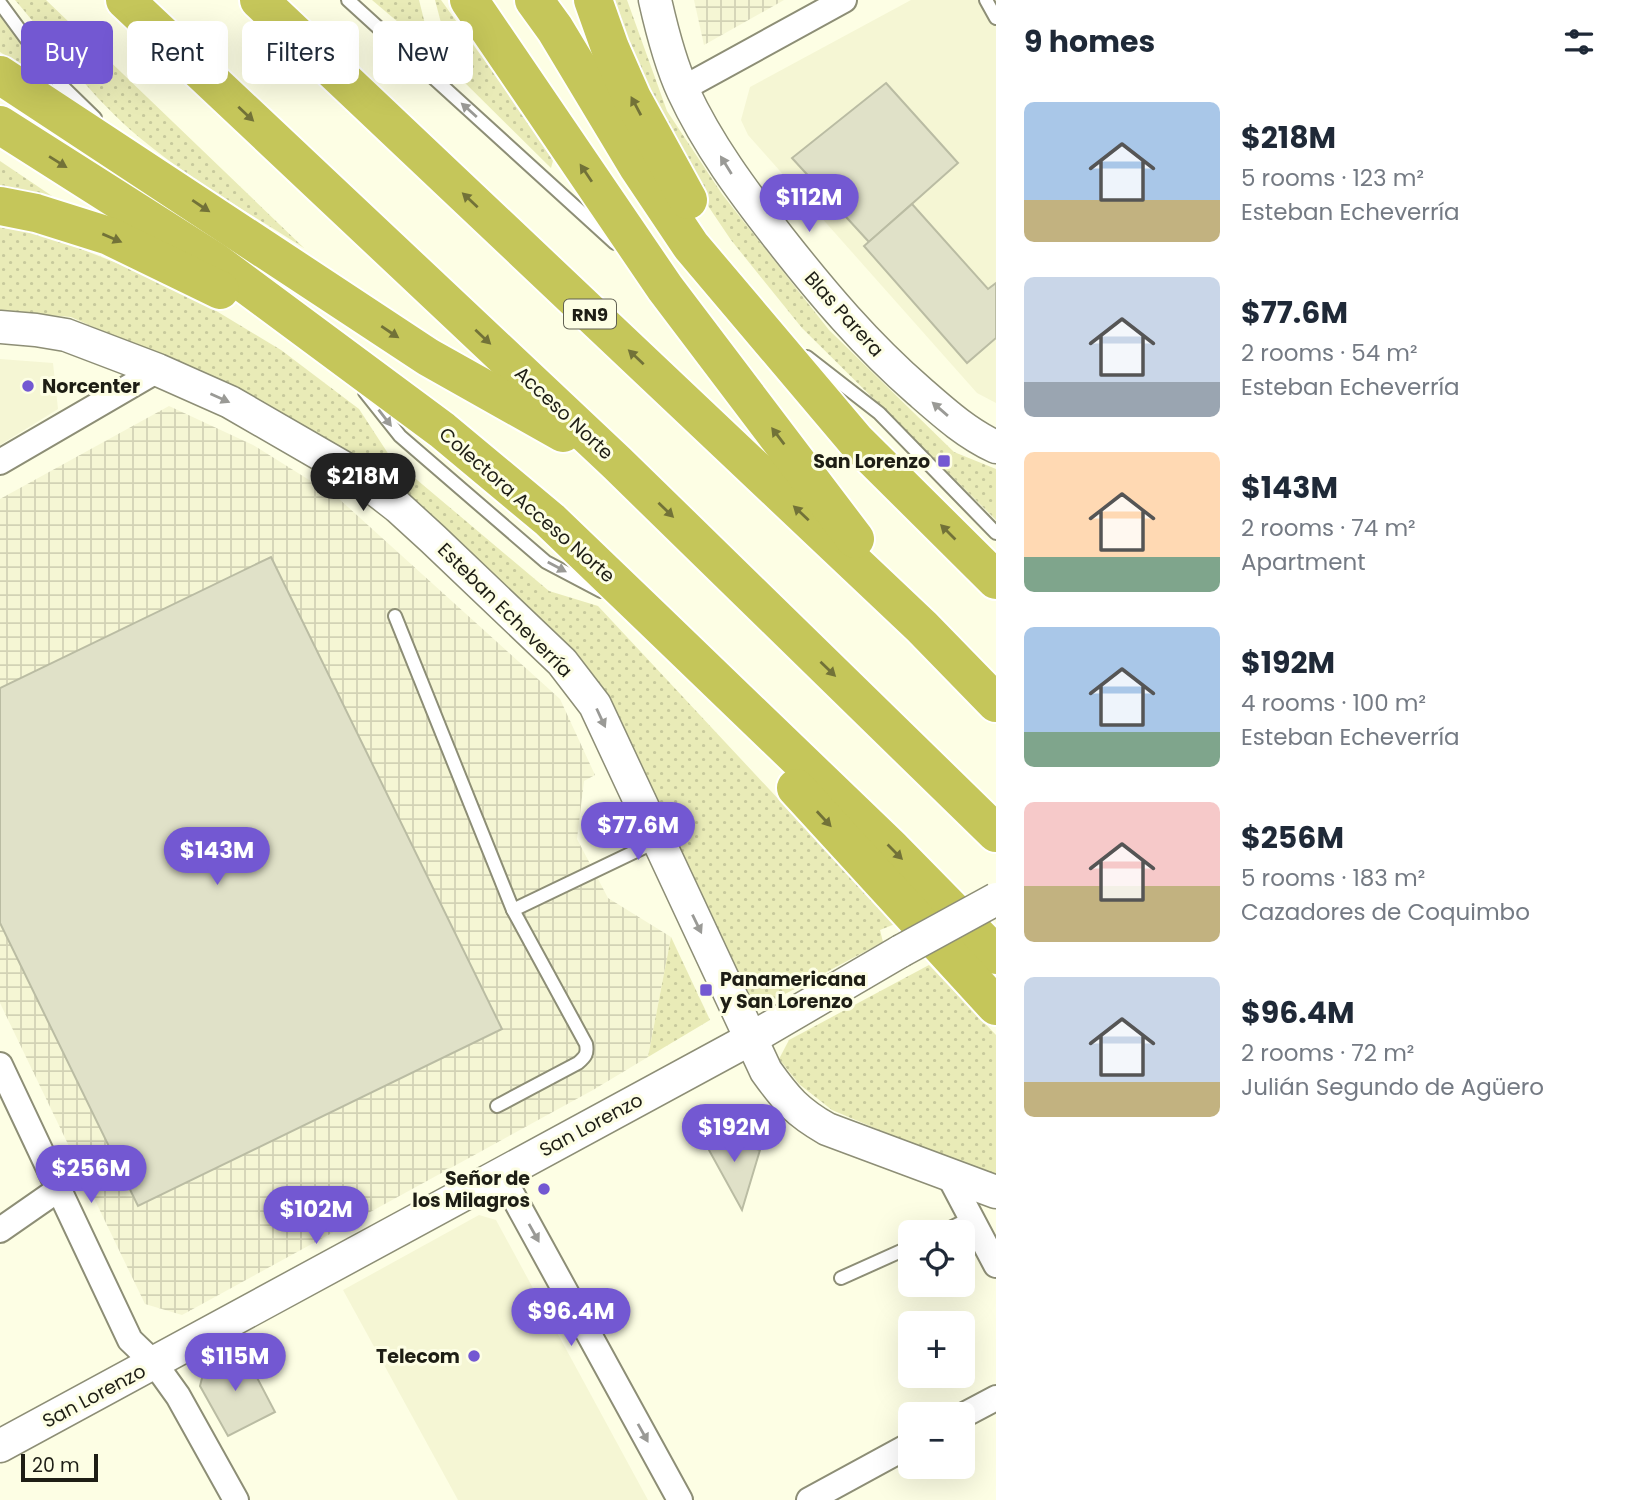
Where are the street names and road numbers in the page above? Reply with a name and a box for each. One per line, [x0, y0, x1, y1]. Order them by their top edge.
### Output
street label: Blas Parera [798, 265, 890, 363]
road number: RN9 [564, 300, 616, 328]
street label: Acceso Norte [509, 360, 619, 466]
street label: Colectora Acceso Norte [433, 421, 621, 589]
street label: Esteban Echeverría [432, 537, 578, 683]
street label: San Lorenzo [535, 1086, 647, 1164]
street label: San Lorenzo [38, 1357, 150, 1435]

